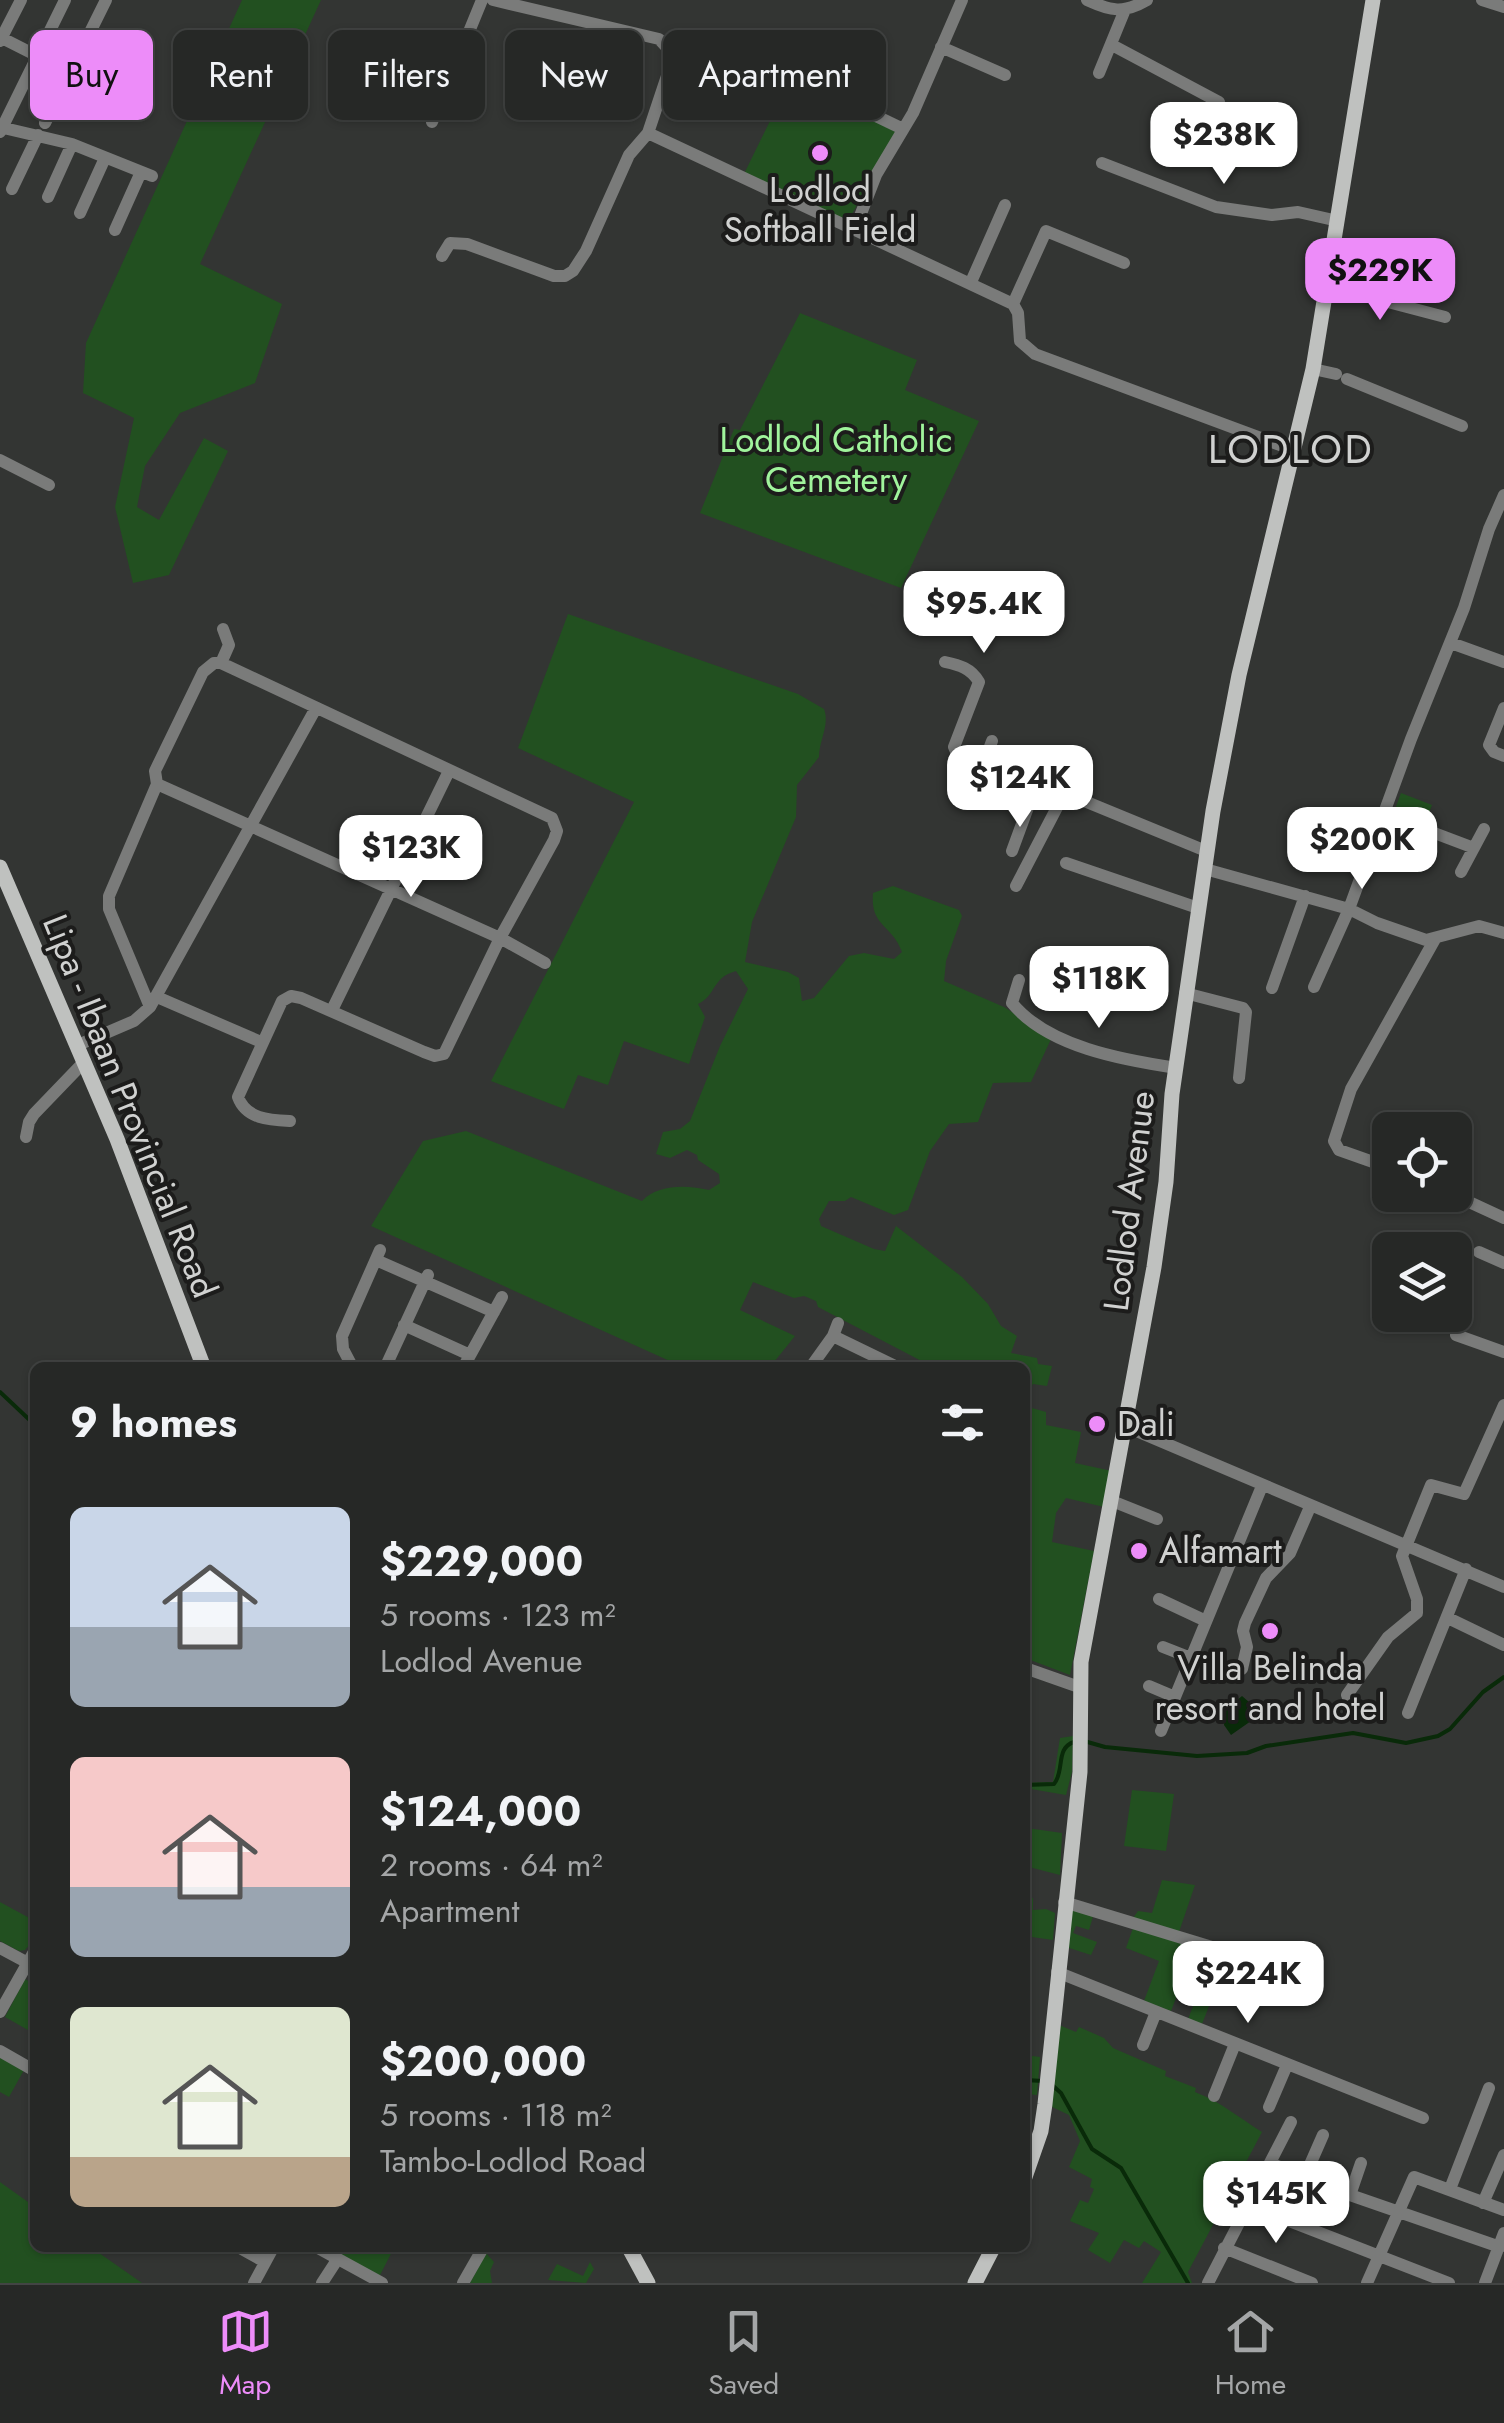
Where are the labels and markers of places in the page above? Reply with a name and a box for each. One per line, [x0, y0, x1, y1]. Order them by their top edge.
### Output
pin: $238K [1154, 102, 1294, 187]
marker: Lodlod Softball Field [809, 142, 831, 164]
place label: Lodlod Softball Field [724, 165, 916, 255]
pin: $229K [1310, 238, 1450, 323]
pin: $95.4K [903, 571, 1065, 656]
pin: $124K [950, 745, 1090, 830]
pin: $200K [1292, 807, 1432, 892]
pin: $123K [341, 815, 481, 900]
pin: $118K [1029, 946, 1169, 1031]
place label: Dali [1117, 1399, 1175, 1449]
marker: Dali [1086, 1413, 1108, 1435]
place label: Alfamart [1159, 1526, 1282, 1576]
marker: Alfamart [1128, 1540, 1150, 1562]
marker: Villa Belinda resort and hotel [1259, 1620, 1281, 1642]
place label: Villa Belinda resort and hotel [1154, 1643, 1386, 1733]
pin: $224K [1178, 1941, 1318, 2026]
pin: $145K [1206, 2161, 1346, 2246]

